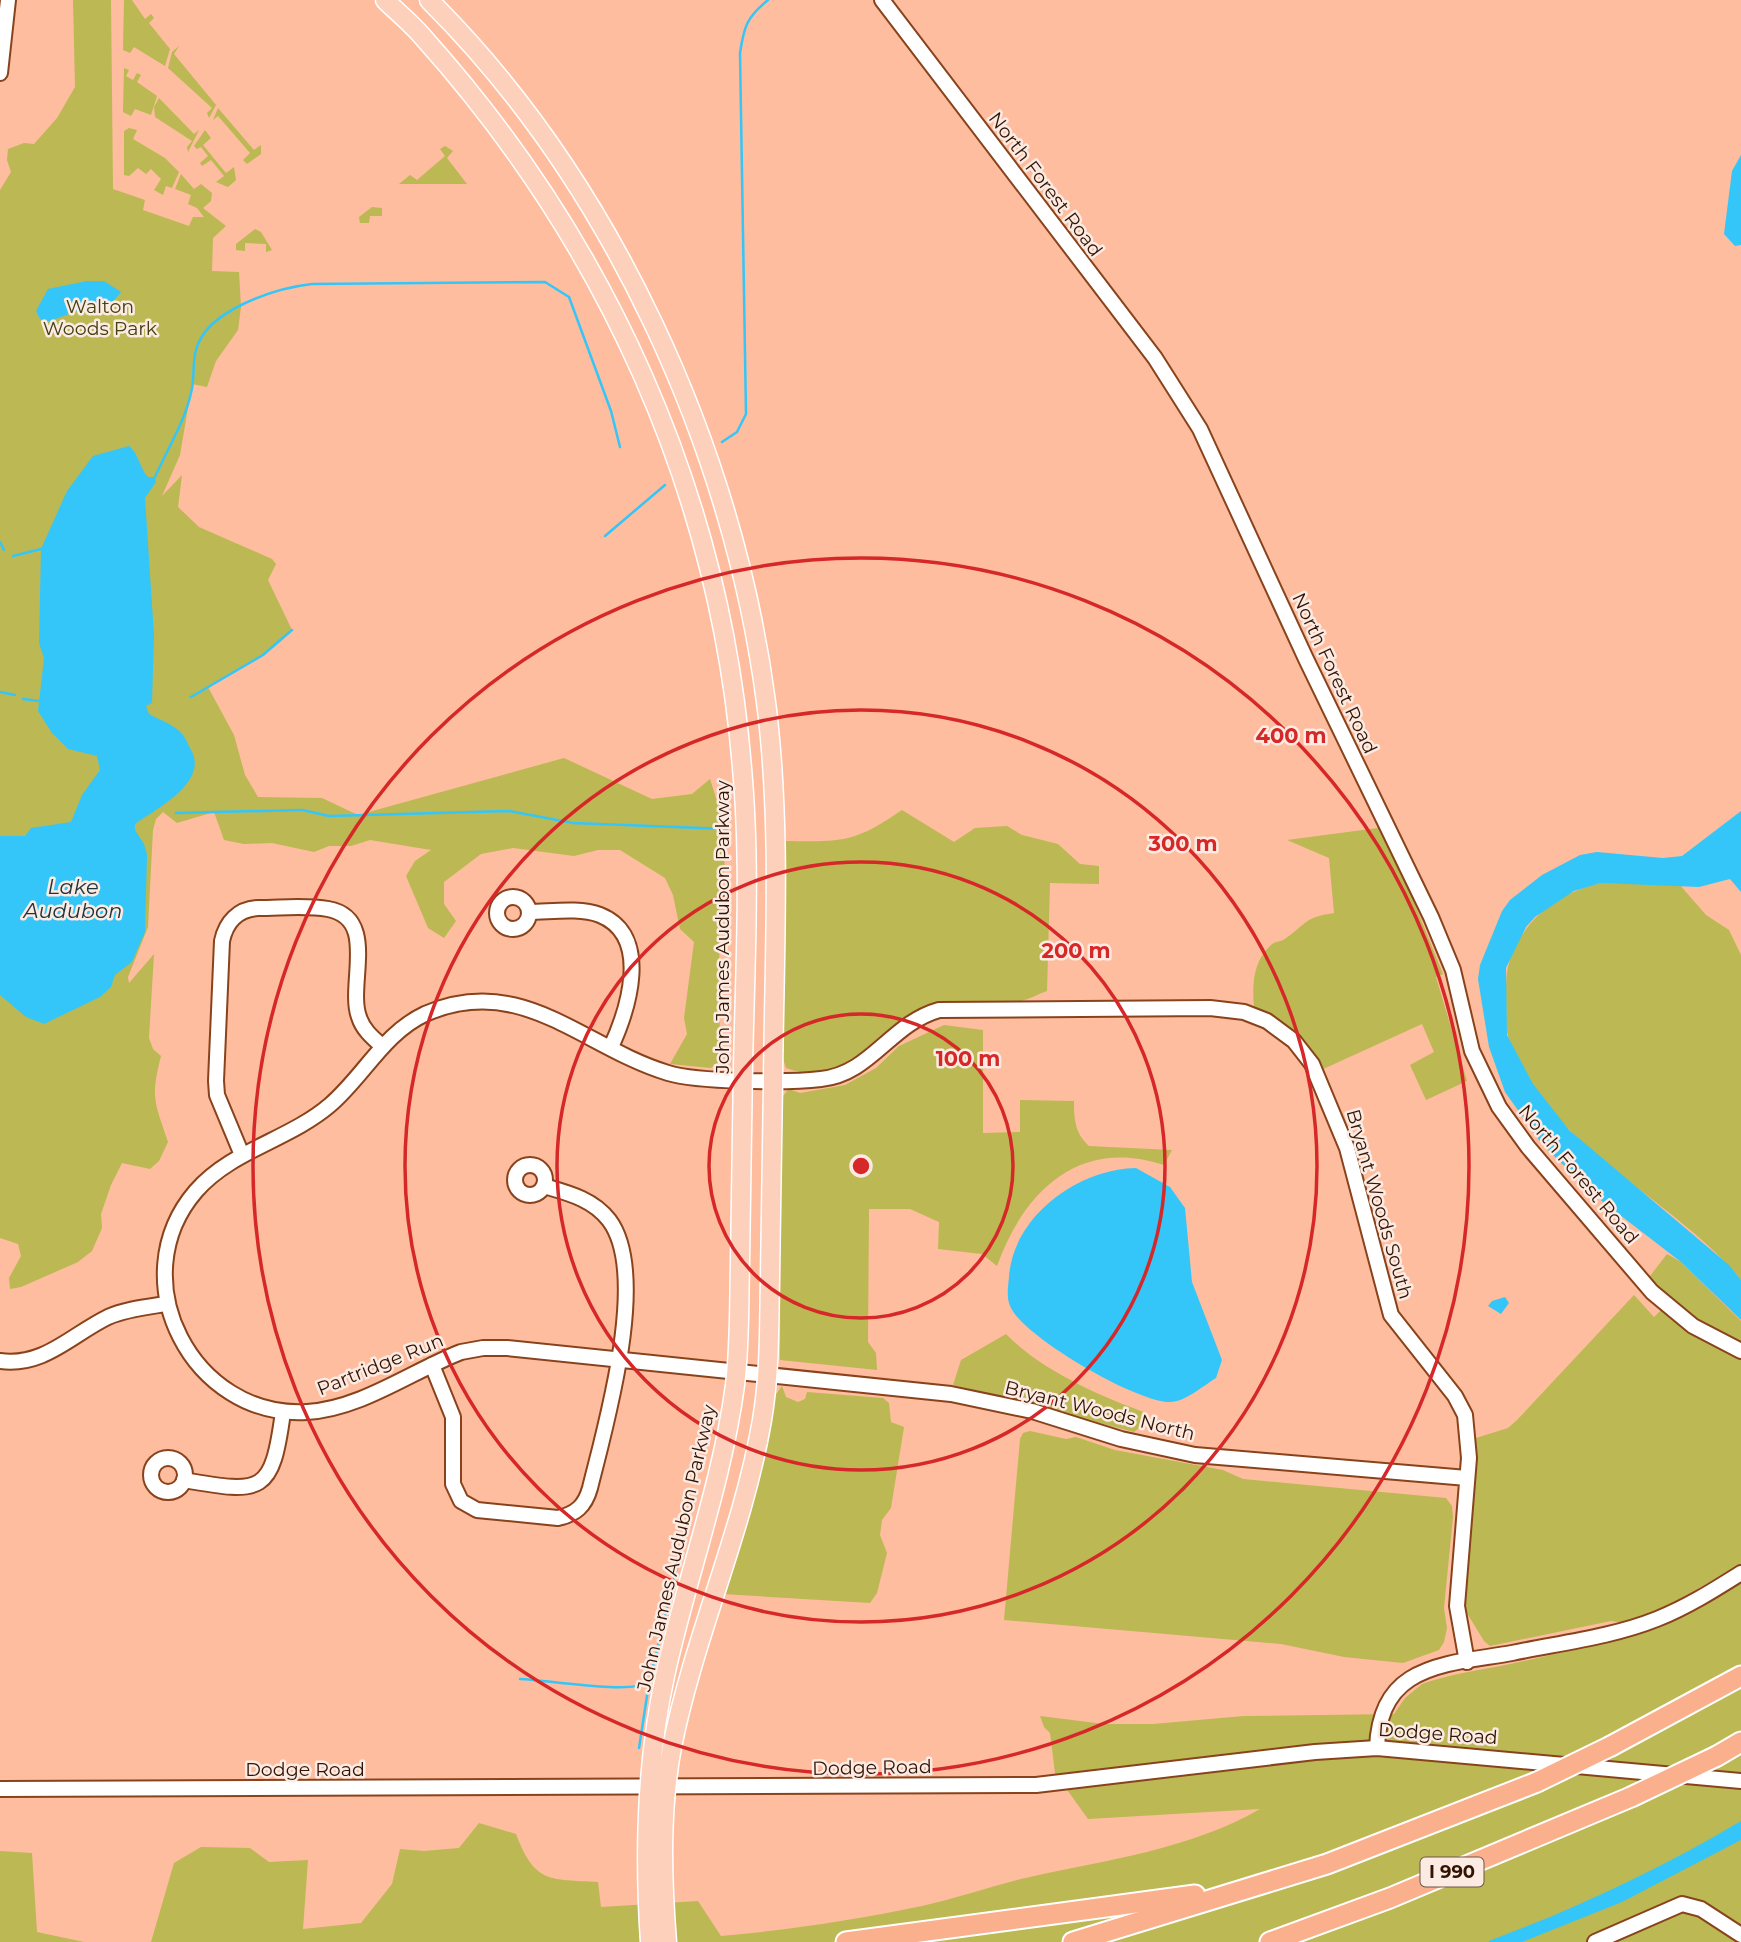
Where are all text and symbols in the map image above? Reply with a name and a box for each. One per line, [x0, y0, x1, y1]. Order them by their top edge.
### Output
street label: North Forest Road [984, 108, 1107, 261]
park label: Walton Woods Park [43, 295, 158, 340]
street label: North Forest Road [1287, 589, 1382, 757]
text: 400 m [1256, 723, 1326, 748]
street label: John James Audubon Parkway [711, 780, 734, 1075]
text: 300 m [1148, 831, 1217, 856]
water label: Lake Audubon [22, 874, 122, 923]
text: 200 m [1042, 938, 1110, 963]
text: 100 m [936, 1046, 1000, 1071]
street label: North Forest Road [1514, 1100, 1644, 1249]
street label: Bryant Woods South [1341, 1107, 1418, 1302]
centre of rings [849, 1154, 873, 1178]
street label: Partridge Run [314, 1329, 447, 1400]
street label: Bryant Woods North [1002, 1376, 1197, 1445]
street label: John James Audubon Parkway [632, 1402, 721, 1695]
street label: Dodge Road [1377, 1718, 1498, 1749]
street label: Dodge Road [812, 1755, 932, 1780]
street label: Dodge Road [245, 1758, 365, 1781]
road number: I 990 [1420, 1858, 1484, 1886]

